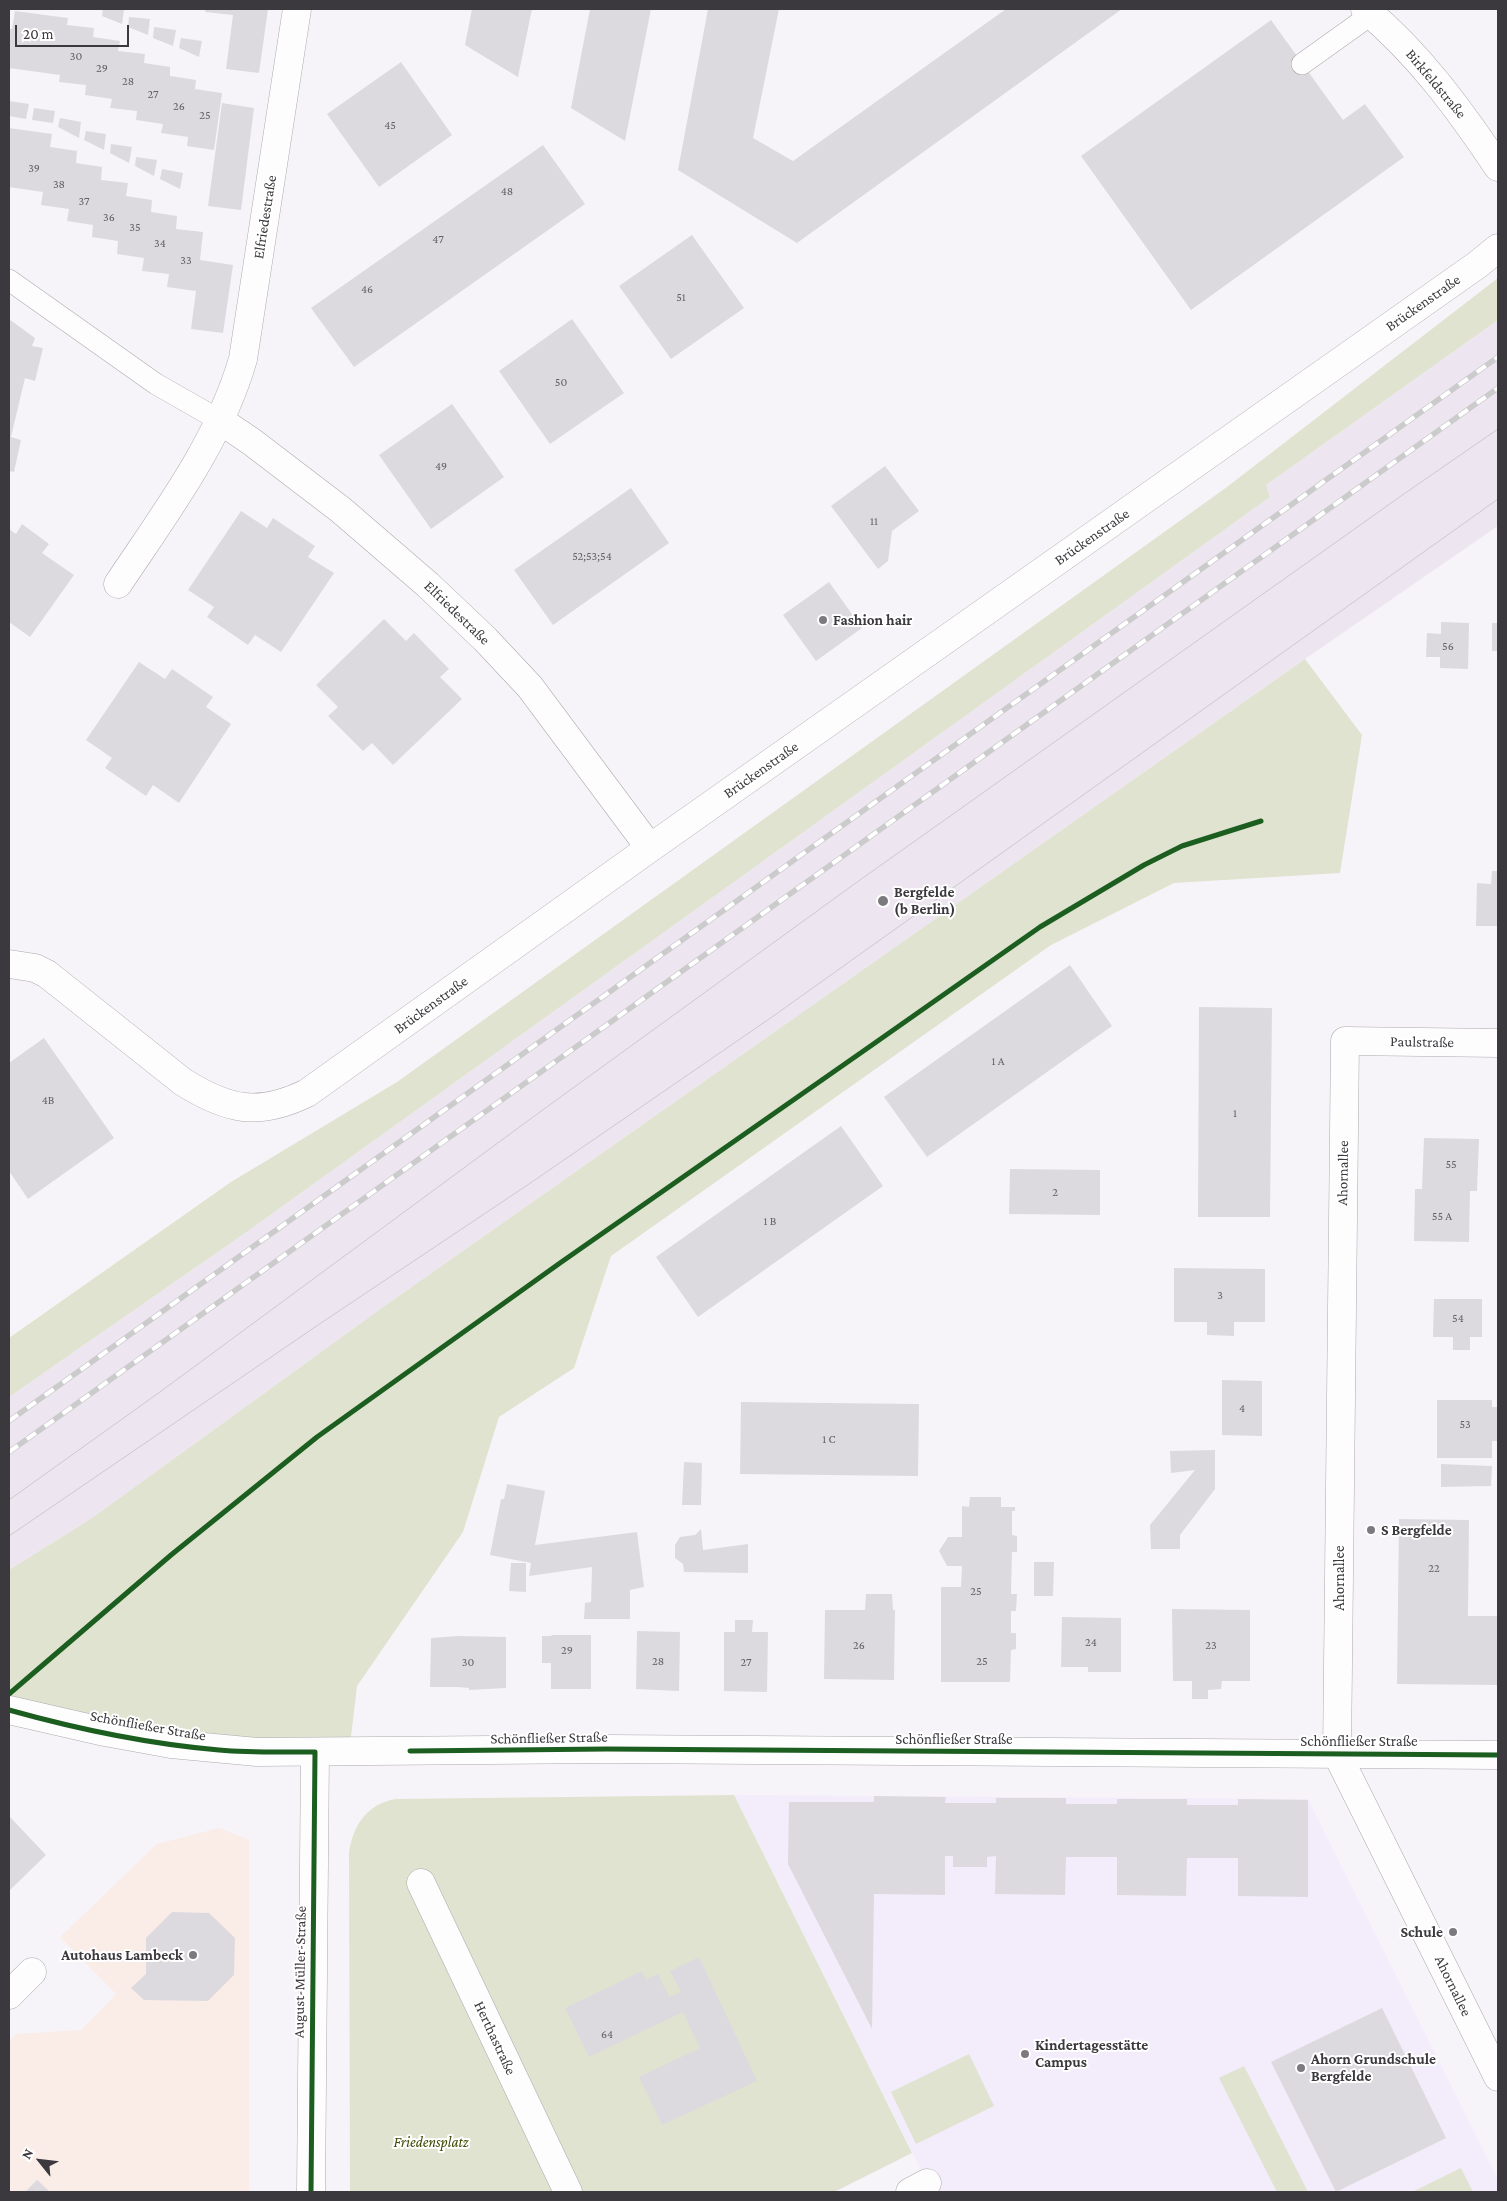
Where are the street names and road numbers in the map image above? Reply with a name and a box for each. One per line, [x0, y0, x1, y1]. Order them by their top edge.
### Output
street label: Birkfeldstraße [1402, 46, 1470, 122]
street label: Elfriedestraße [249, 174, 281, 260]
street label: Brückenstraße [1382, 271, 1464, 335]
street label: Brückenstraße [1051, 505, 1133, 569]
street label: Elfriedestraße [420, 577, 494, 649]
street label: Brückenstraße [720, 738, 802, 802]
street label: Brückenstraße [390, 972, 472, 1038]
street label: Paulstraße [1390, 1032, 1454, 1052]
street label: Ahornallee [1333, 1140, 1353, 1206]
street label: Ahornallee [1330, 1545, 1348, 1611]
street label: Schönfließer Straße [89, 1707, 207, 1745]
street label: Schönfließer Straße [490, 1728, 608, 1748]
street label: Schönfließer Straße [895, 1730, 1013, 1748]
street label: Schönfließer Straße [1300, 1732, 1418, 1750]
street label: August-Müller-Straße [290, 1906, 310, 2038]
street label: Ahornallee [1431, 1953, 1475, 2019]
street label: Herthastraße [470, 1998, 520, 2078]

